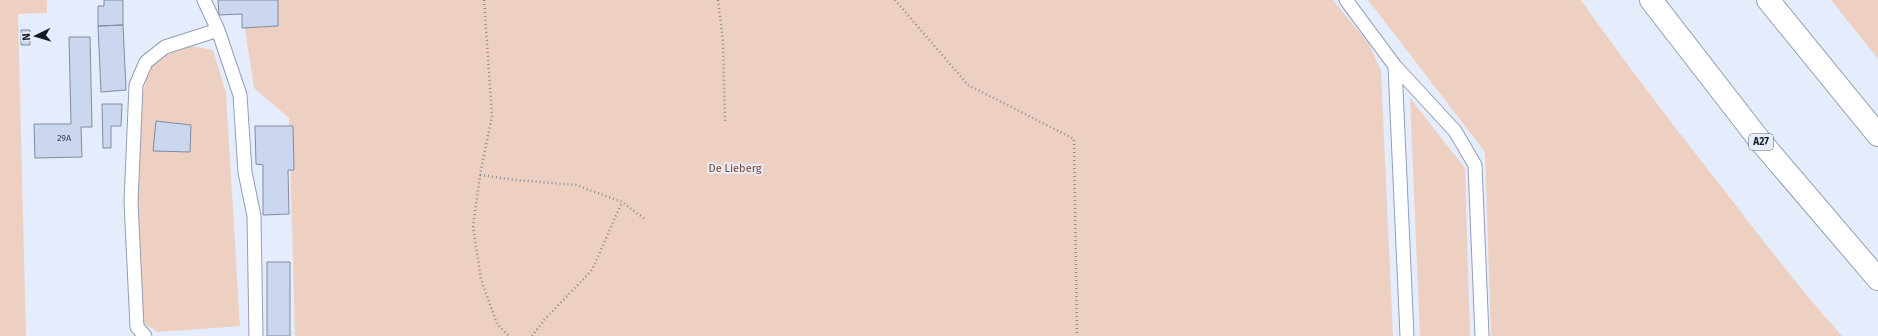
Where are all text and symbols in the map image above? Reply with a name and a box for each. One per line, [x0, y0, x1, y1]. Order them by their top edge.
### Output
north arrow [16, 16, 56, 56]
text: N [20, 33, 33, 41]
house number: 29A [57, 133, 72, 143]
road number: A27 [1749, 134, 1773, 150]
park label: De Lieberg [709, 162, 762, 175]

